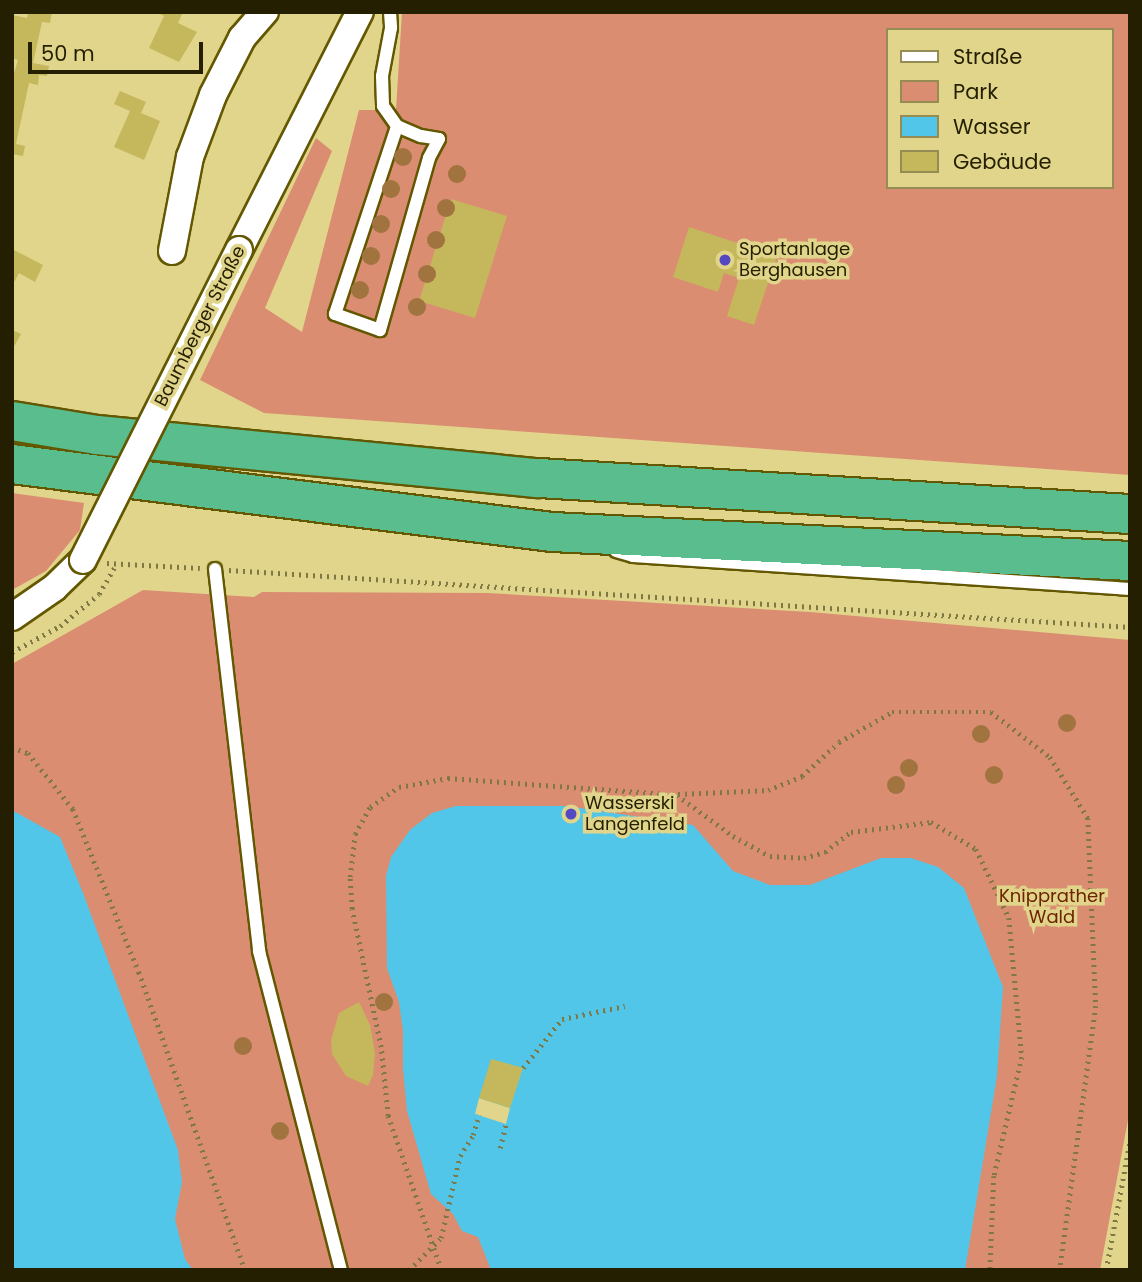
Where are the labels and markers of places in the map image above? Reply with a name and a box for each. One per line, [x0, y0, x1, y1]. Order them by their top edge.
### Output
place label: Sportanlage Berghausen [739, 239, 850, 282]
marker: Sportanlage Berghausen [717, 252, 733, 268]
place label: Wasserski Langenfeld [585, 793, 685, 836]
marker: Wasserski Langenfeld [563, 806, 579, 822]

